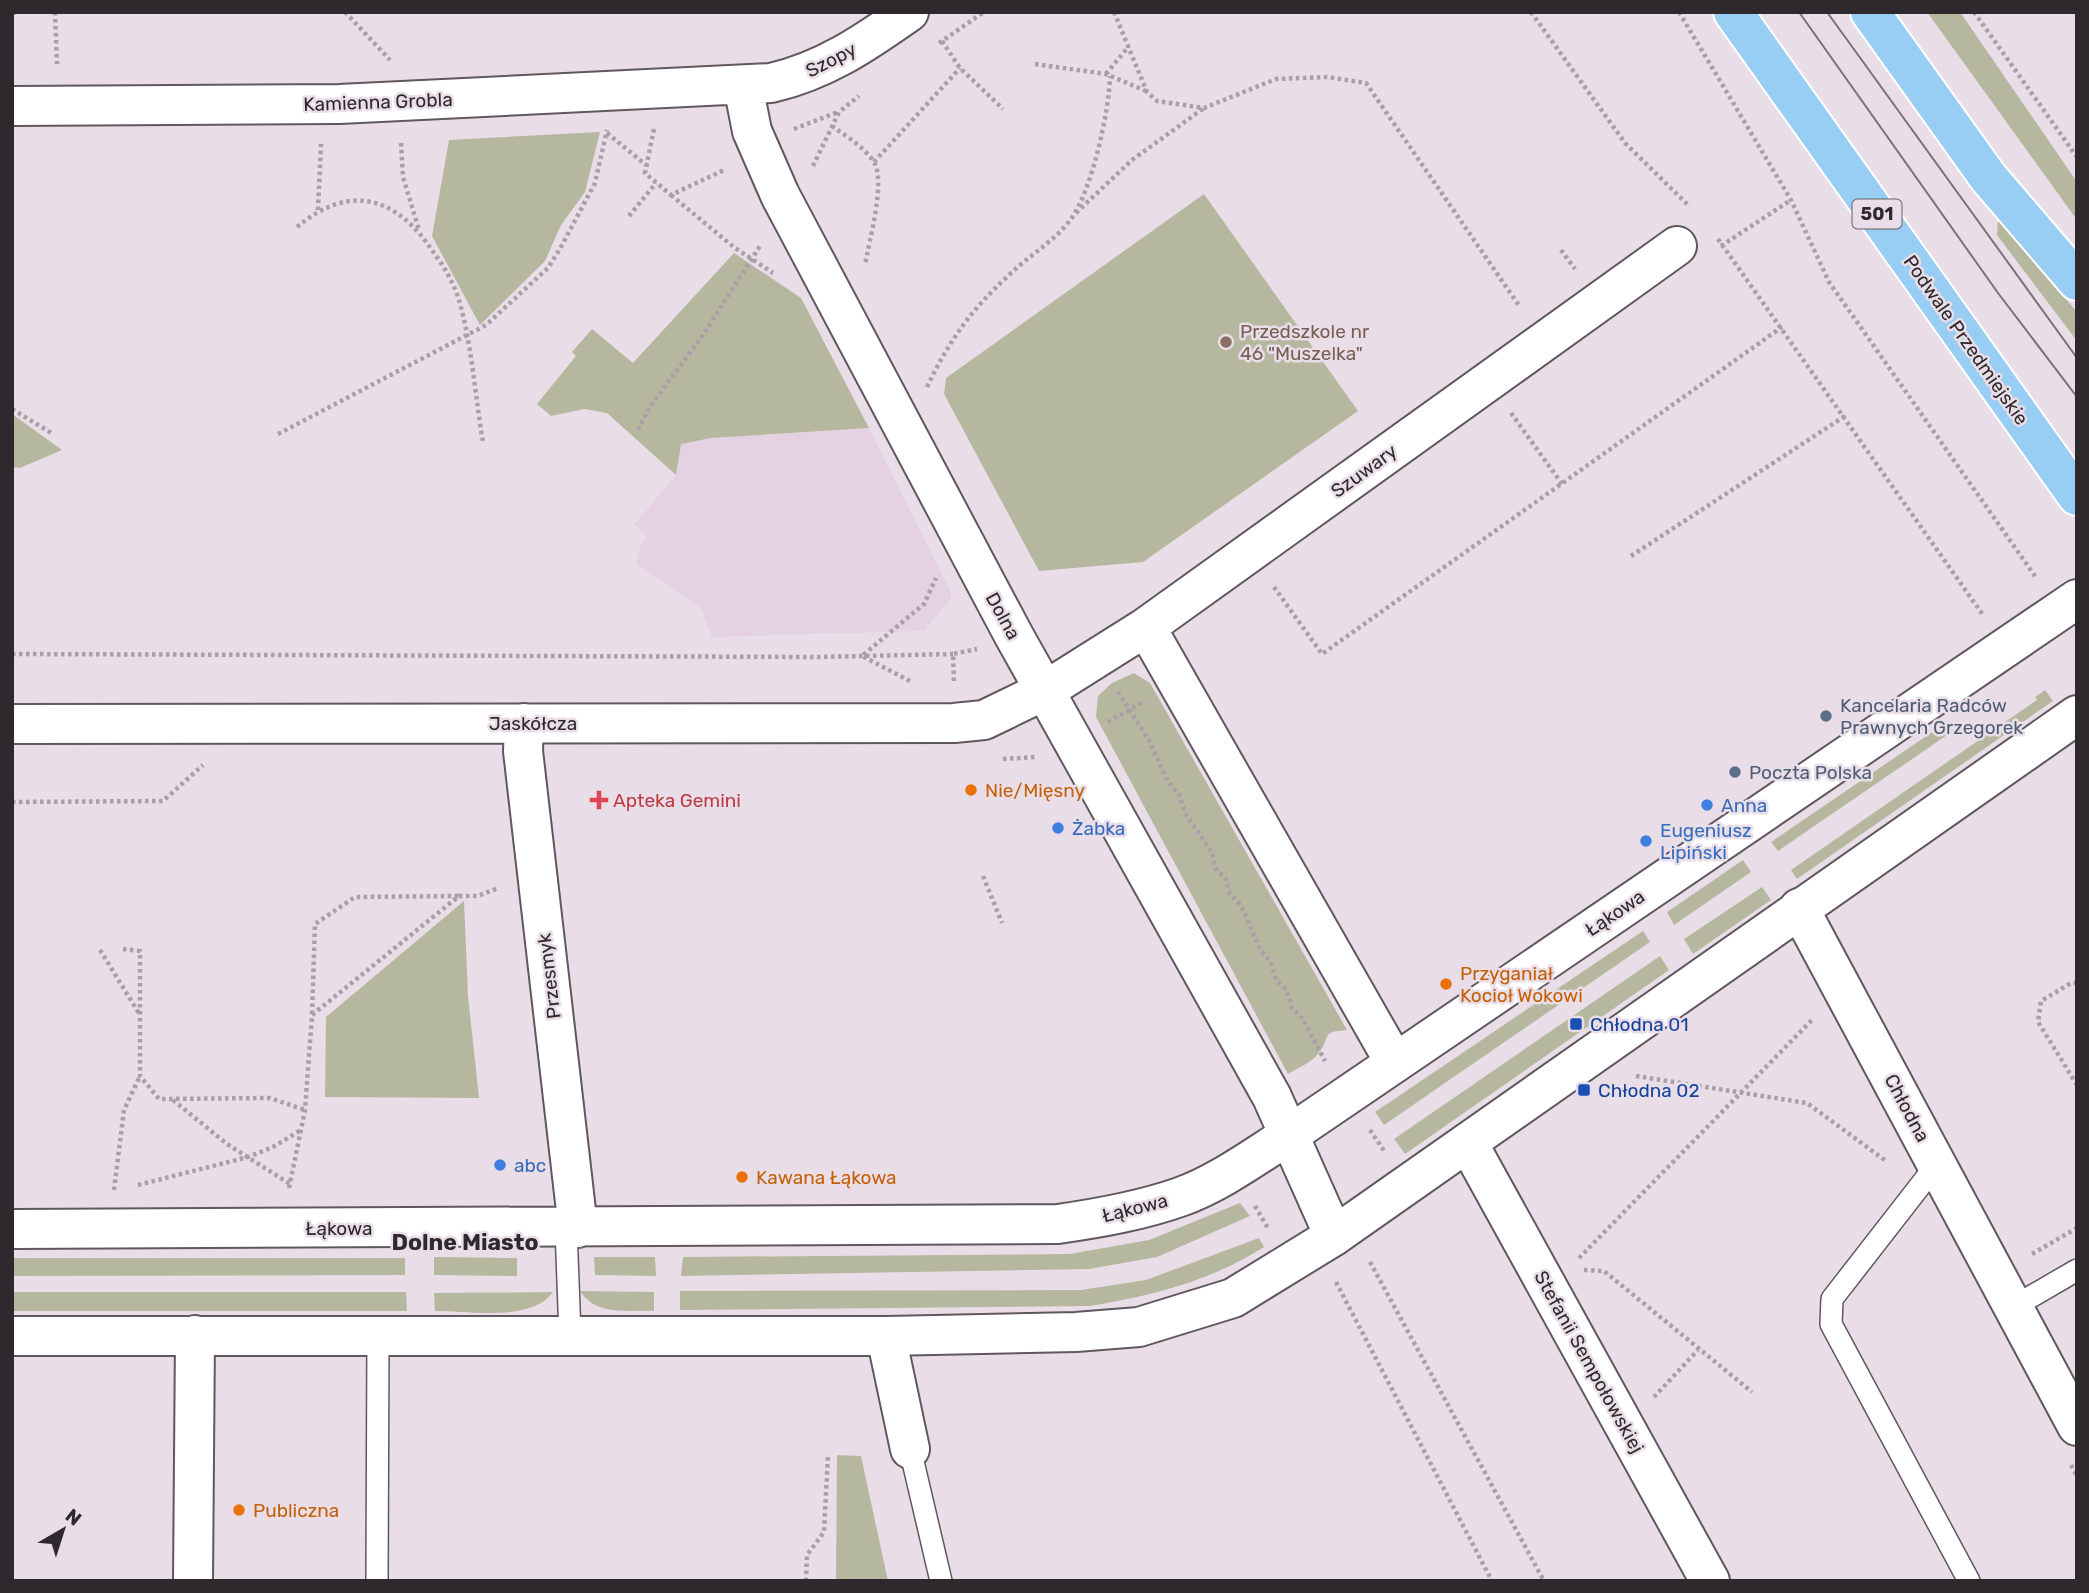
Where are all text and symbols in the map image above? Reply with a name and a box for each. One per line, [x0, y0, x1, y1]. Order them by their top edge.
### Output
street label: Szopy [802, 38, 860, 82]
street label: Kamienna Grobla [303, 88, 453, 116]
road number: 501 [1853, 200, 1902, 229]
street label: Podwale Przedmiejskie [1899, 251, 2033, 429]
place label: Przedszkole nr 46 "Muszelka" [1240, 320, 1370, 365]
marker: Przedszkole nr 46 "Muszelka" [1218, 334, 1234, 350]
street label: Szuwary [1326, 439, 1402, 503]
street label: Dolna [981, 588, 1025, 644]
place label: Kancelaria Radców Prawnych Grzegorek [1840, 694, 2023, 739]
marker: Kancelaria Radców Prawnych Grzegorek [1818, 708, 1834, 724]
street label: Jaskółcza [489, 712, 577, 735]
place label: Poczta Polska [1749, 761, 1872, 784]
marker: Poczta Polska [1727, 764, 1743, 780]
place label: Nie/Mięsny [985, 779, 1085, 802]
marker: Nie/Mięsny [963, 782, 979, 798]
place label: Apteka Gemini [613, 789, 741, 812]
marker: Apteka Gemini [591, 792, 607, 808]
place label: Anna [1721, 794, 1767, 817]
marker: Anna [1699, 797, 1715, 813]
place label: Żabka [1072, 817, 1125, 840]
place label: Eugeniusz Lipiński [1660, 819, 1752, 864]
marker: Żabka [1050, 820, 1066, 836]
marker: Eugeniusz Lipiński [1638, 833, 1654, 849]
street label: Łąkowa [1581, 885, 1649, 941]
street label: Przesmyk [532, 932, 566, 1020]
place label: Przyganiał Kocioł Wokowi [1460, 962, 1583, 1007]
marker: Przyganiał Kocioł Wokowi [1438, 976, 1454, 992]
place label: Chłodna 01 [1590, 1013, 1689, 1036]
marker: Chłodna 01 [1568, 1016, 1584, 1032]
street label: Chłodna [1880, 1070, 1934, 1146]
place label: Chłodna 02 [1598, 1079, 1700, 1102]
marker: Chłodna 02 [1576, 1082, 1592, 1098]
place label: abc [514, 1154, 546, 1177]
marker: abc [492, 1157, 508, 1173]
place label: Kawana Łąkowa [756, 1166, 897, 1189]
marker: Kawana Łąkowa [734, 1169, 750, 1185]
street label: Łąkowa [1100, 1189, 1170, 1227]
street label: Łąkowa [306, 1217, 372, 1240]
district label: Dolne Miasto [391, 1228, 539, 1256]
street label: Stefanii Sempołowskiej [1529, 1267, 1649, 1457]
north arrow [28, 1495, 98, 1565]
place label: Publiczna [253, 1499, 339, 1522]
marker: Publiczna [231, 1502, 247, 1518]
text: N [61, 1504, 86, 1530]

